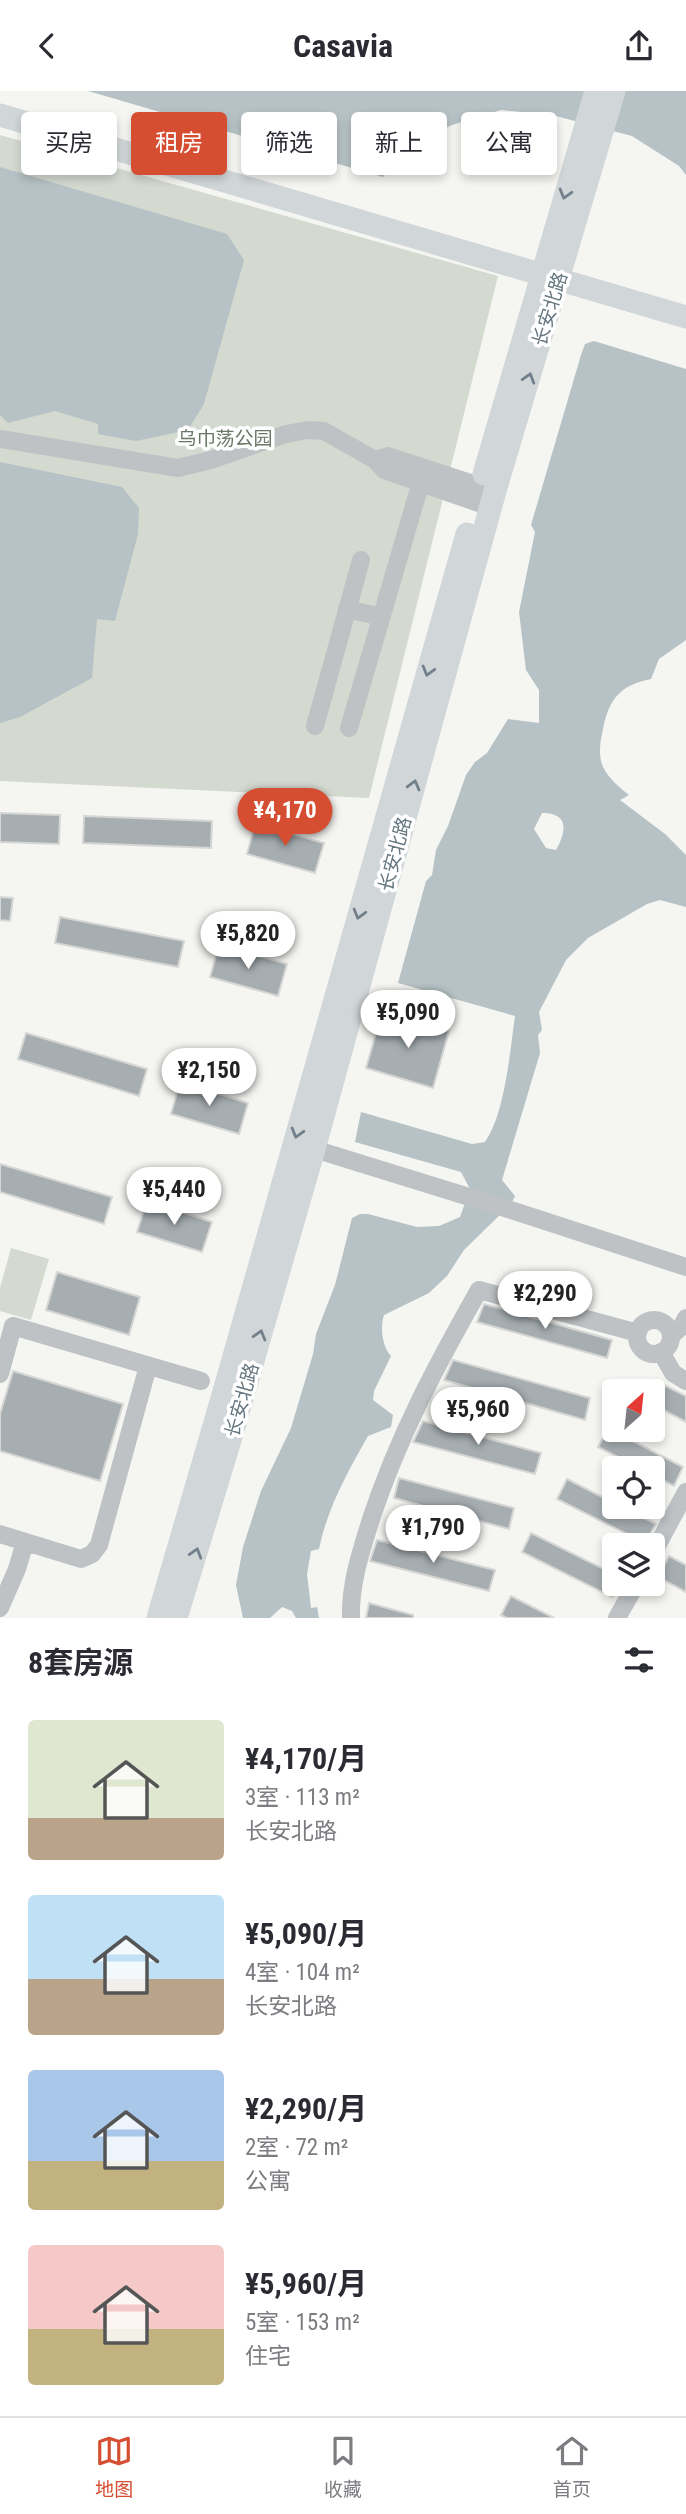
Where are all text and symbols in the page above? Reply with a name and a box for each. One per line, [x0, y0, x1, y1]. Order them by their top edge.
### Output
icon: back [28, 27, 66, 65]
text: Casavia [293, 27, 393, 65]
icon: share [620, 27, 658, 65]
chip: 买房 [21, 112, 117, 175]
chip: 租房 [131, 112, 227, 175]
chip: 筛选 [241, 112, 337, 175]
chip: 新上 [351, 112, 447, 175]
chip: 公寓 [461, 112, 557, 175]
one-way arrow [559, 188, 574, 200]
street label: 长安北路 [528, 269, 572, 349]
one-way arrow [521, 372, 536, 384]
park label: 乌巾荡公园 [177, 427, 273, 450]
one-way arrow [421, 665, 436, 677]
one-way arrow [406, 779, 420, 791]
pin: ¥4,170 [228, 789, 342, 848]
text: ¥4,170 [253, 797, 317, 824]
street label: 长安北路 [374, 814, 416, 894]
one-way arrow [353, 908, 367, 920]
pin: ¥5,820 [191, 911, 305, 971]
text: ¥5,820 [216, 920, 280, 947]
pin: ¥5,090 [351, 991, 465, 1050]
text: ¥5,090 [376, 999, 440, 1026]
pin: ¥2,150 [152, 1049, 266, 1108]
text: ¥2,150 [177, 1057, 241, 1084]
one-way arrow [291, 1126, 306, 1138]
pin: ¥5,440 [117, 1167, 231, 1227]
text: ¥5,440 [142, 1176, 206, 1203]
pin: ¥2,290 [488, 1271, 602, 1331]
text: ¥2,290 [513, 1280, 577, 1307]
one-way arrow [252, 1329, 267, 1341]
street label: 长安北路 [220, 1360, 264, 1440]
north arrow [602, 1379, 665, 1442]
map controls [602, 1379, 665, 1596]
pin: ¥5,960 [421, 1387, 535, 1447]
text: ¥5,960 [446, 1396, 510, 1423]
button: locate [602, 1456, 665, 1519]
pin: ¥1,790 [376, 1505, 490, 1565]
text: ¥1,790 [401, 1514, 465, 1541]
button: layers [602, 1533, 665, 1596]
one-way arrow [188, 1547, 203, 1559]
icon: filters [620, 1641, 658, 1679]
text: 8套房源 [28, 1645, 133, 1680]
text: ¥4,170/月 [245, 1741, 367, 1776]
icon: home [84, 1748, 168, 1832]
text: 3室 · 113 m² [245, 1784, 360, 1811]
text: 长安北路 [245, 1818, 337, 1845]
text: ¥5,090/月 [245, 1916, 367, 1951]
icon: home [84, 1923, 168, 2007]
text: 4室 · 104 m² [245, 1959, 360, 1986]
text: 长安北路 [245, 1993, 337, 2020]
text: ¥2,290/月 [245, 2091, 367, 2126]
icon: home [84, 2098, 168, 2182]
text: 2室 · 72 m² [245, 2134, 348, 2161]
text: 公寓 [245, 2168, 291, 2195]
text: ¥5,960/月 [245, 2266, 367, 2301]
icon: home [84, 2273, 168, 2357]
text: 5室 · 153 m² [245, 2309, 360, 2336]
text: 住宅 [245, 2343, 291, 2370]
tab: 地图 [95, 2432, 133, 2501]
tab: 收藏 [324, 2432, 362, 2501]
tab: 首页 [553, 2432, 591, 2501]

